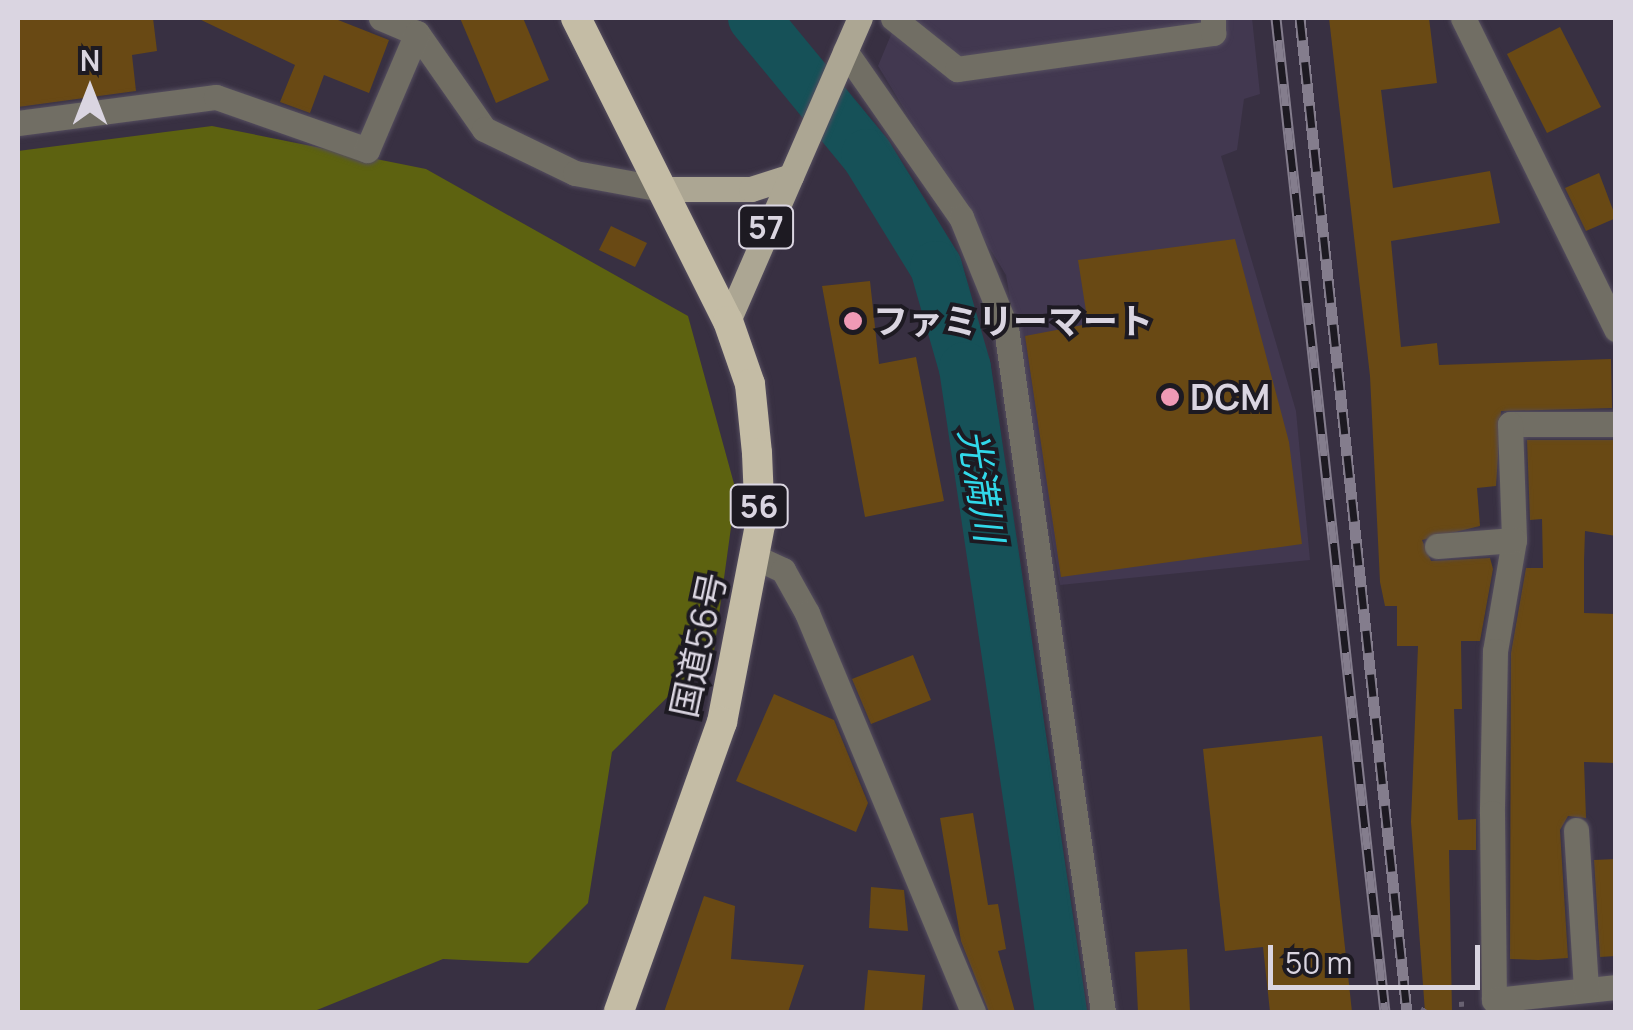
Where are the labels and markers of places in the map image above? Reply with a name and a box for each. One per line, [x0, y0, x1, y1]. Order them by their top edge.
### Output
place label: ファミリーマート [873, 300, 1153, 342]
marker: ファミリーマート [842, 310, 864, 332]
place label: DCM [1190, 376, 1270, 418]
marker: DCM [1159, 386, 1181, 408]

